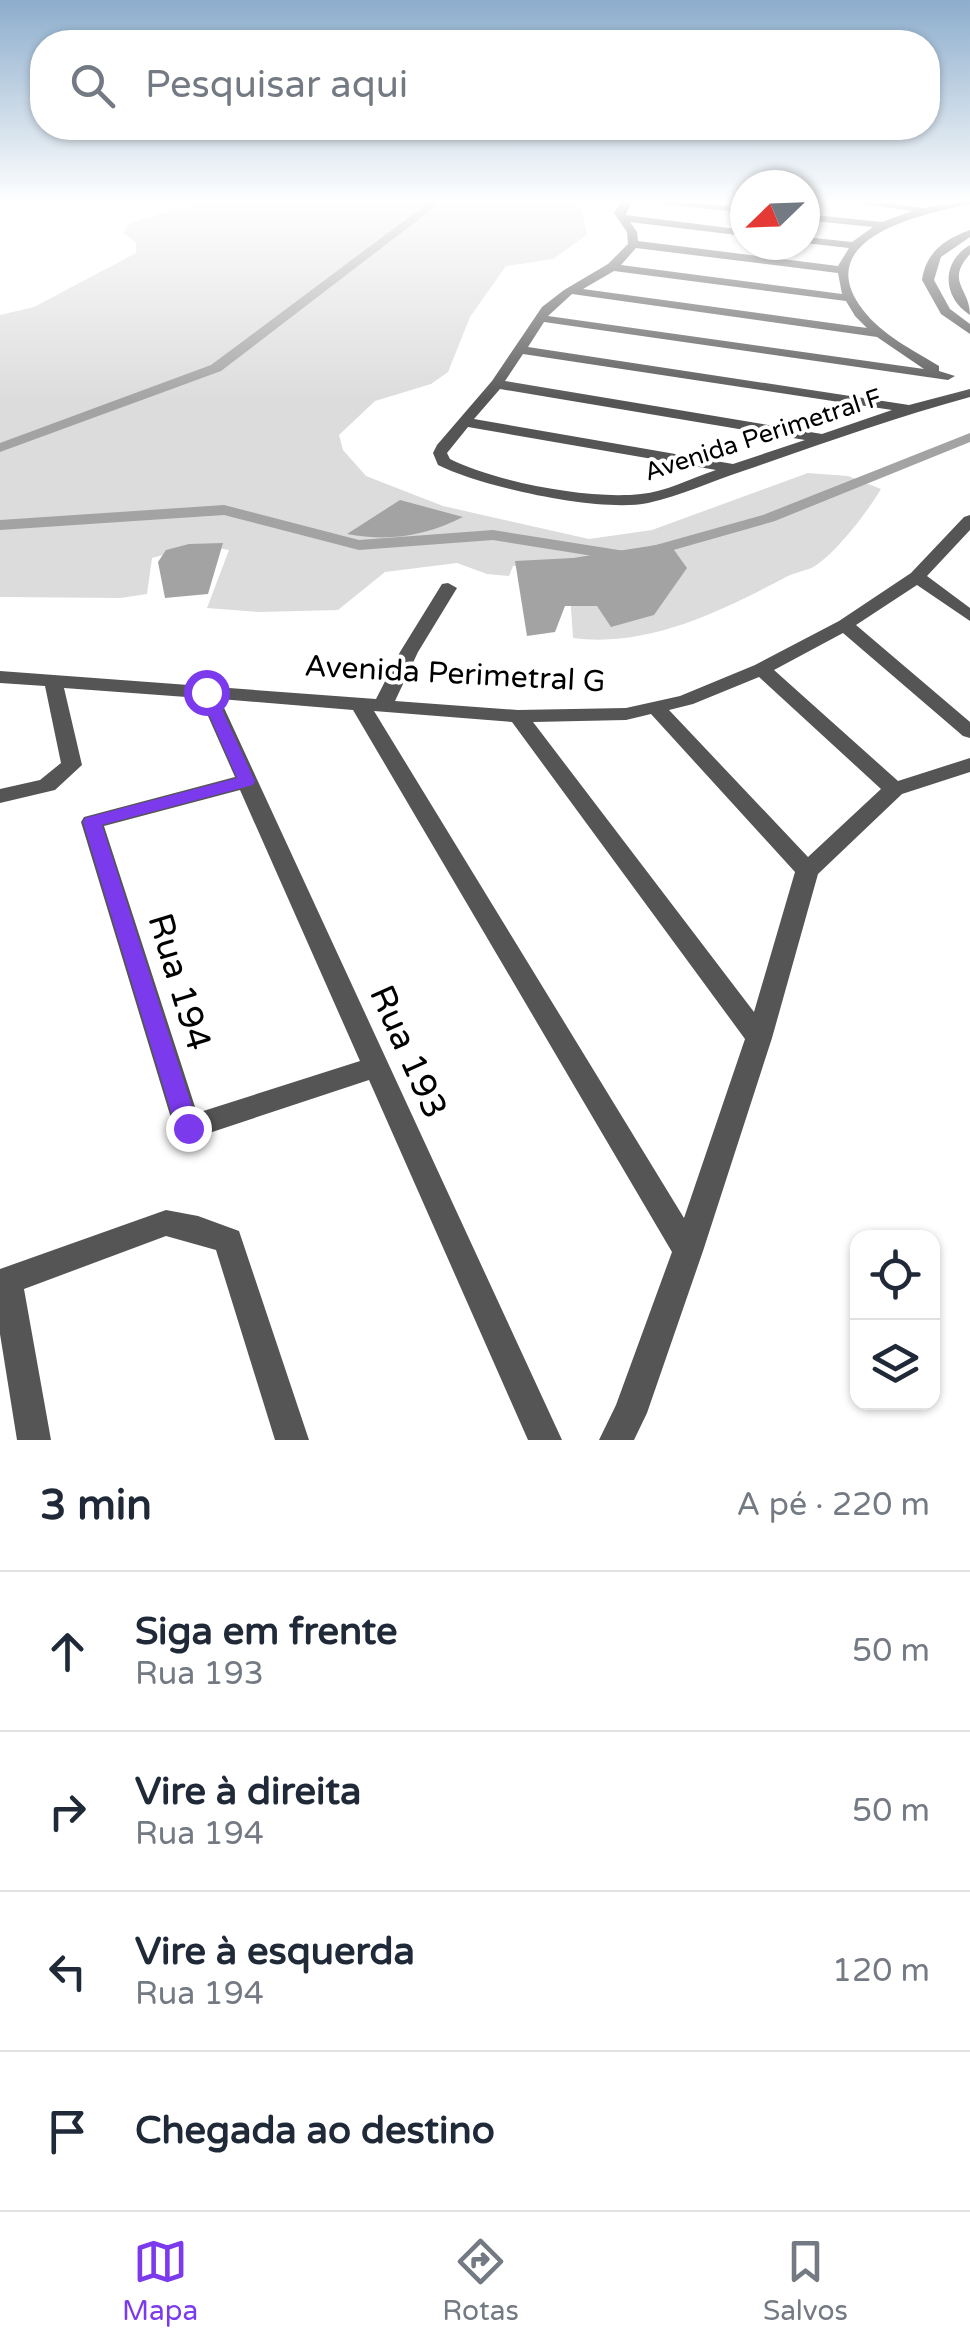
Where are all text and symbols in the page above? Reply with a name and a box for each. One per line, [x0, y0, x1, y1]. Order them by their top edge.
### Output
search box [30, 30, 940, 140]
icon: search [65, 58, 120, 113]
text: Pesquisar aqui [145, 62, 408, 108]
north arrow [730, 170, 820, 260]
street label: Avenida Perimetral F [641, 383, 885, 487]
street label: Avenida Perimetral G [304, 648, 606, 700]
route start [184, 670, 230, 716]
street label: Rua 194 [138, 908, 220, 1056]
street label: Rua 193 [360, 979, 456, 1125]
route end [166, 1106, 212, 1152]
map controls [850, 1230, 940, 1410]
button: locate [850, 1230, 940, 1320]
button: layers [850, 1320, 940, 1410]
text: 3 min [40, 1480, 152, 1531]
text: A pé · 220 m [737, 1486, 930, 1524]
text: Siga em frente [135, 1609, 397, 1655]
icon: ahead [40, 1624, 95, 1679]
text: 50 m [852, 1632, 930, 1670]
text: Rua 193 [135, 1655, 264, 1693]
text: Vire à direita [135, 1769, 361, 1815]
icon: right [40, 1784, 95, 1839]
text: 50 m [852, 1792, 930, 1830]
text: Rua 194 [135, 1815, 264, 1853]
text: Vire à esquerda [135, 1929, 415, 1975]
icon: left [40, 1944, 95, 1999]
text: 120 m [832, 1952, 930, 1990]
text: Rua 194 [135, 1975, 264, 2013]
icon: arrive [40, 2104, 95, 2159]
text: Chegada ao destino [135, 2108, 495, 2154]
tab: Mapa [122, 2234, 198, 2328]
tab: Rotas [442, 2234, 519, 2328]
tab: Salvos [763, 2234, 848, 2328]

